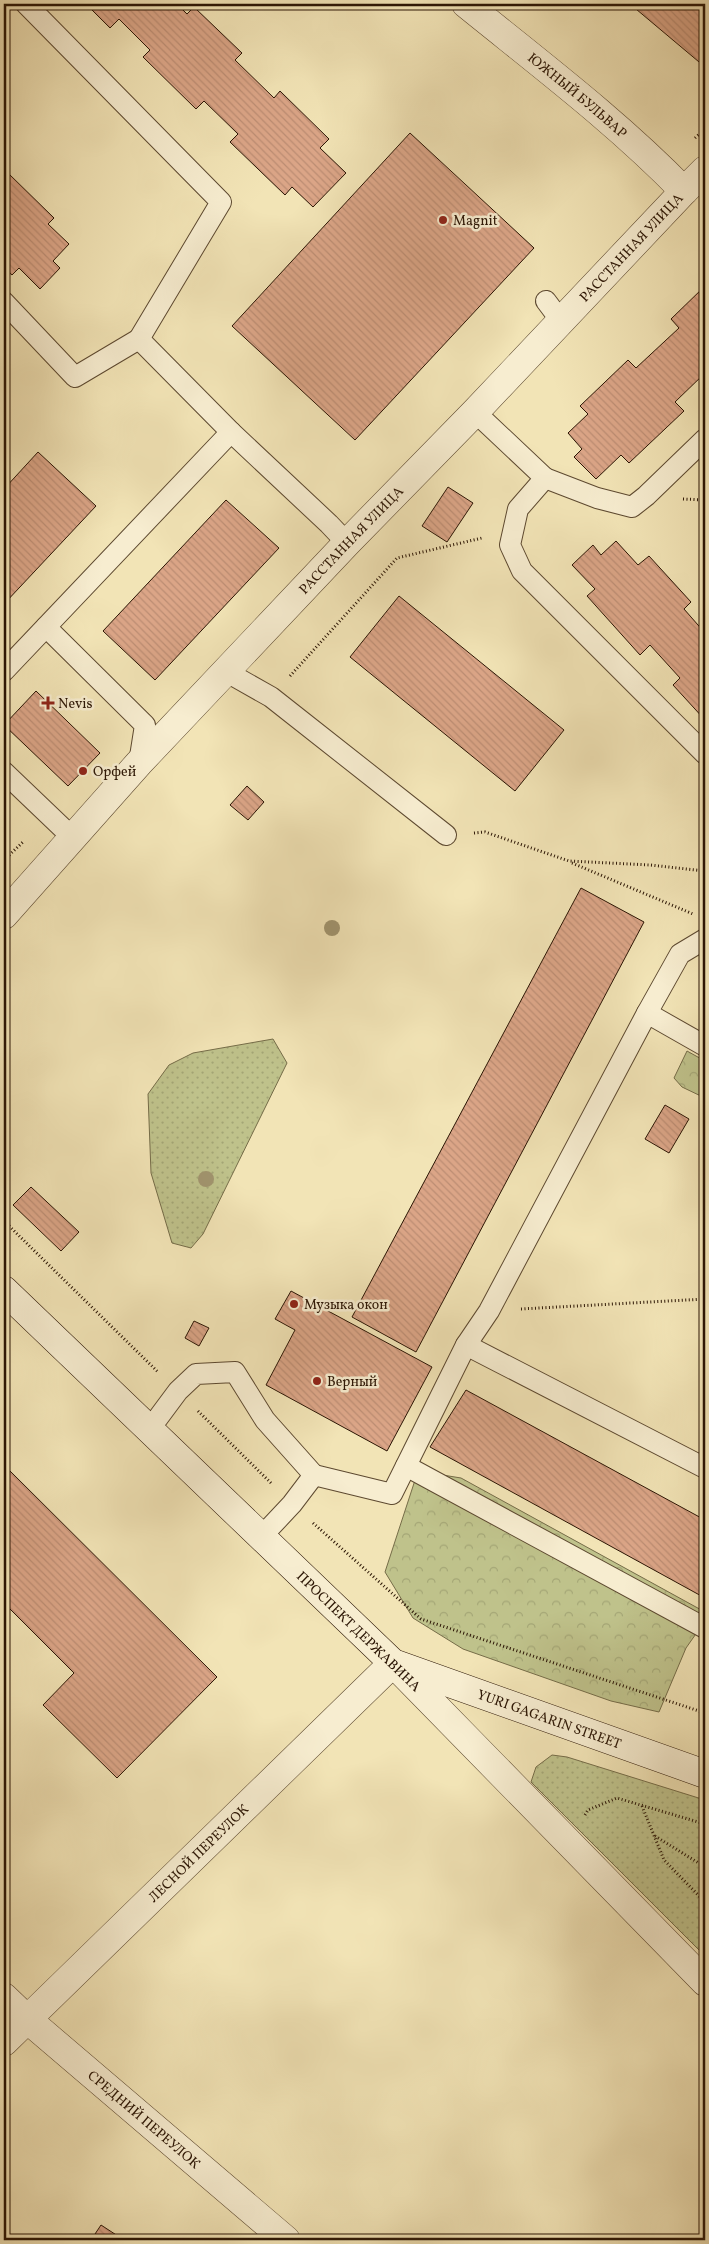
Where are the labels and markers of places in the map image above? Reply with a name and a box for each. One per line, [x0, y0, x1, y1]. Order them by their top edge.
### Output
place label: Magnit [453, 212, 498, 231]
marker: Magnit [437, 214, 449, 226]
place label: Nevis [58, 695, 92, 714]
marker: Nevis [42, 697, 54, 709]
place label: Орфей [93, 763, 137, 782]
marker: Орфей [77, 765, 89, 777]
place label: Музыка окон [304, 1296, 388, 1315]
marker: Музыка окон [288, 1298, 300, 1310]
place label: Верный [327, 1373, 378, 1392]
marker: Верный [311, 1375, 323, 1387]

